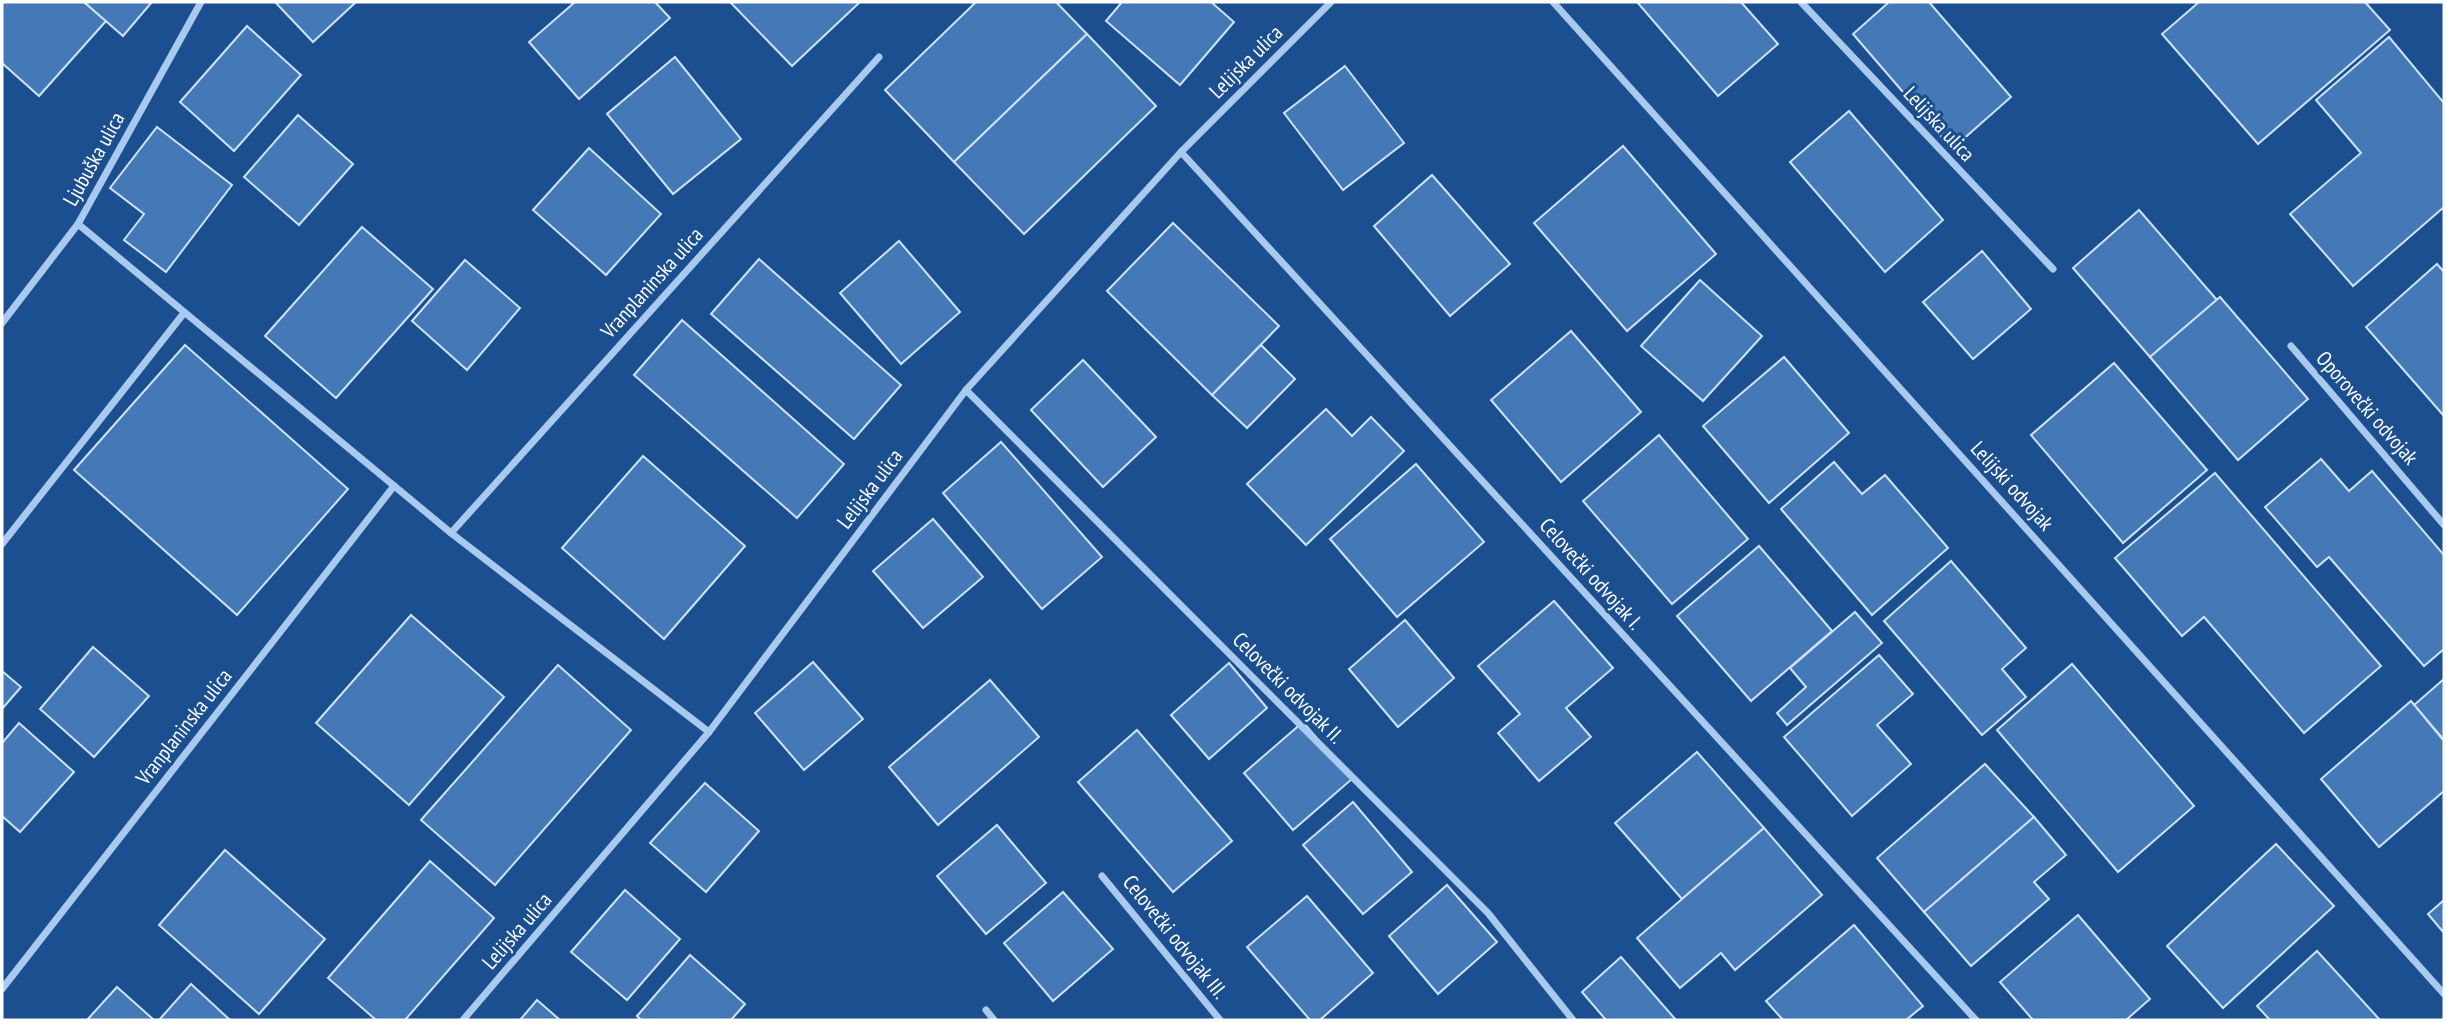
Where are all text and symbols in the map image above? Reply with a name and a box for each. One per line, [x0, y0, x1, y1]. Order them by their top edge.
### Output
street label: Lelijska ulica [1203, 19, 1288, 104]
street label: Lelijska ulica [1898, 80, 1981, 167]
street label: Ljubuška ulica [57, 107, 130, 210]
street label: Vranplaninska ulica [594, 222, 709, 345]
street label: Oporovečki odvojak [2311, 345, 2424, 470]
street label: Lelijski odvojak [1965, 435, 2060, 536]
street label: Lelijska ulica [831, 443, 908, 534]
street label: Celovečki odvojak I. [1534, 512, 1649, 635]
street label: Celovečki odvojak II. [1227, 626, 1350, 749]
street label: Vranplaninska ulica [129, 663, 237, 791]
street label: Celovečki odvojak III. [1117, 869, 1234, 1004]
street label: Lelijska ulica [476, 887, 557, 975]

